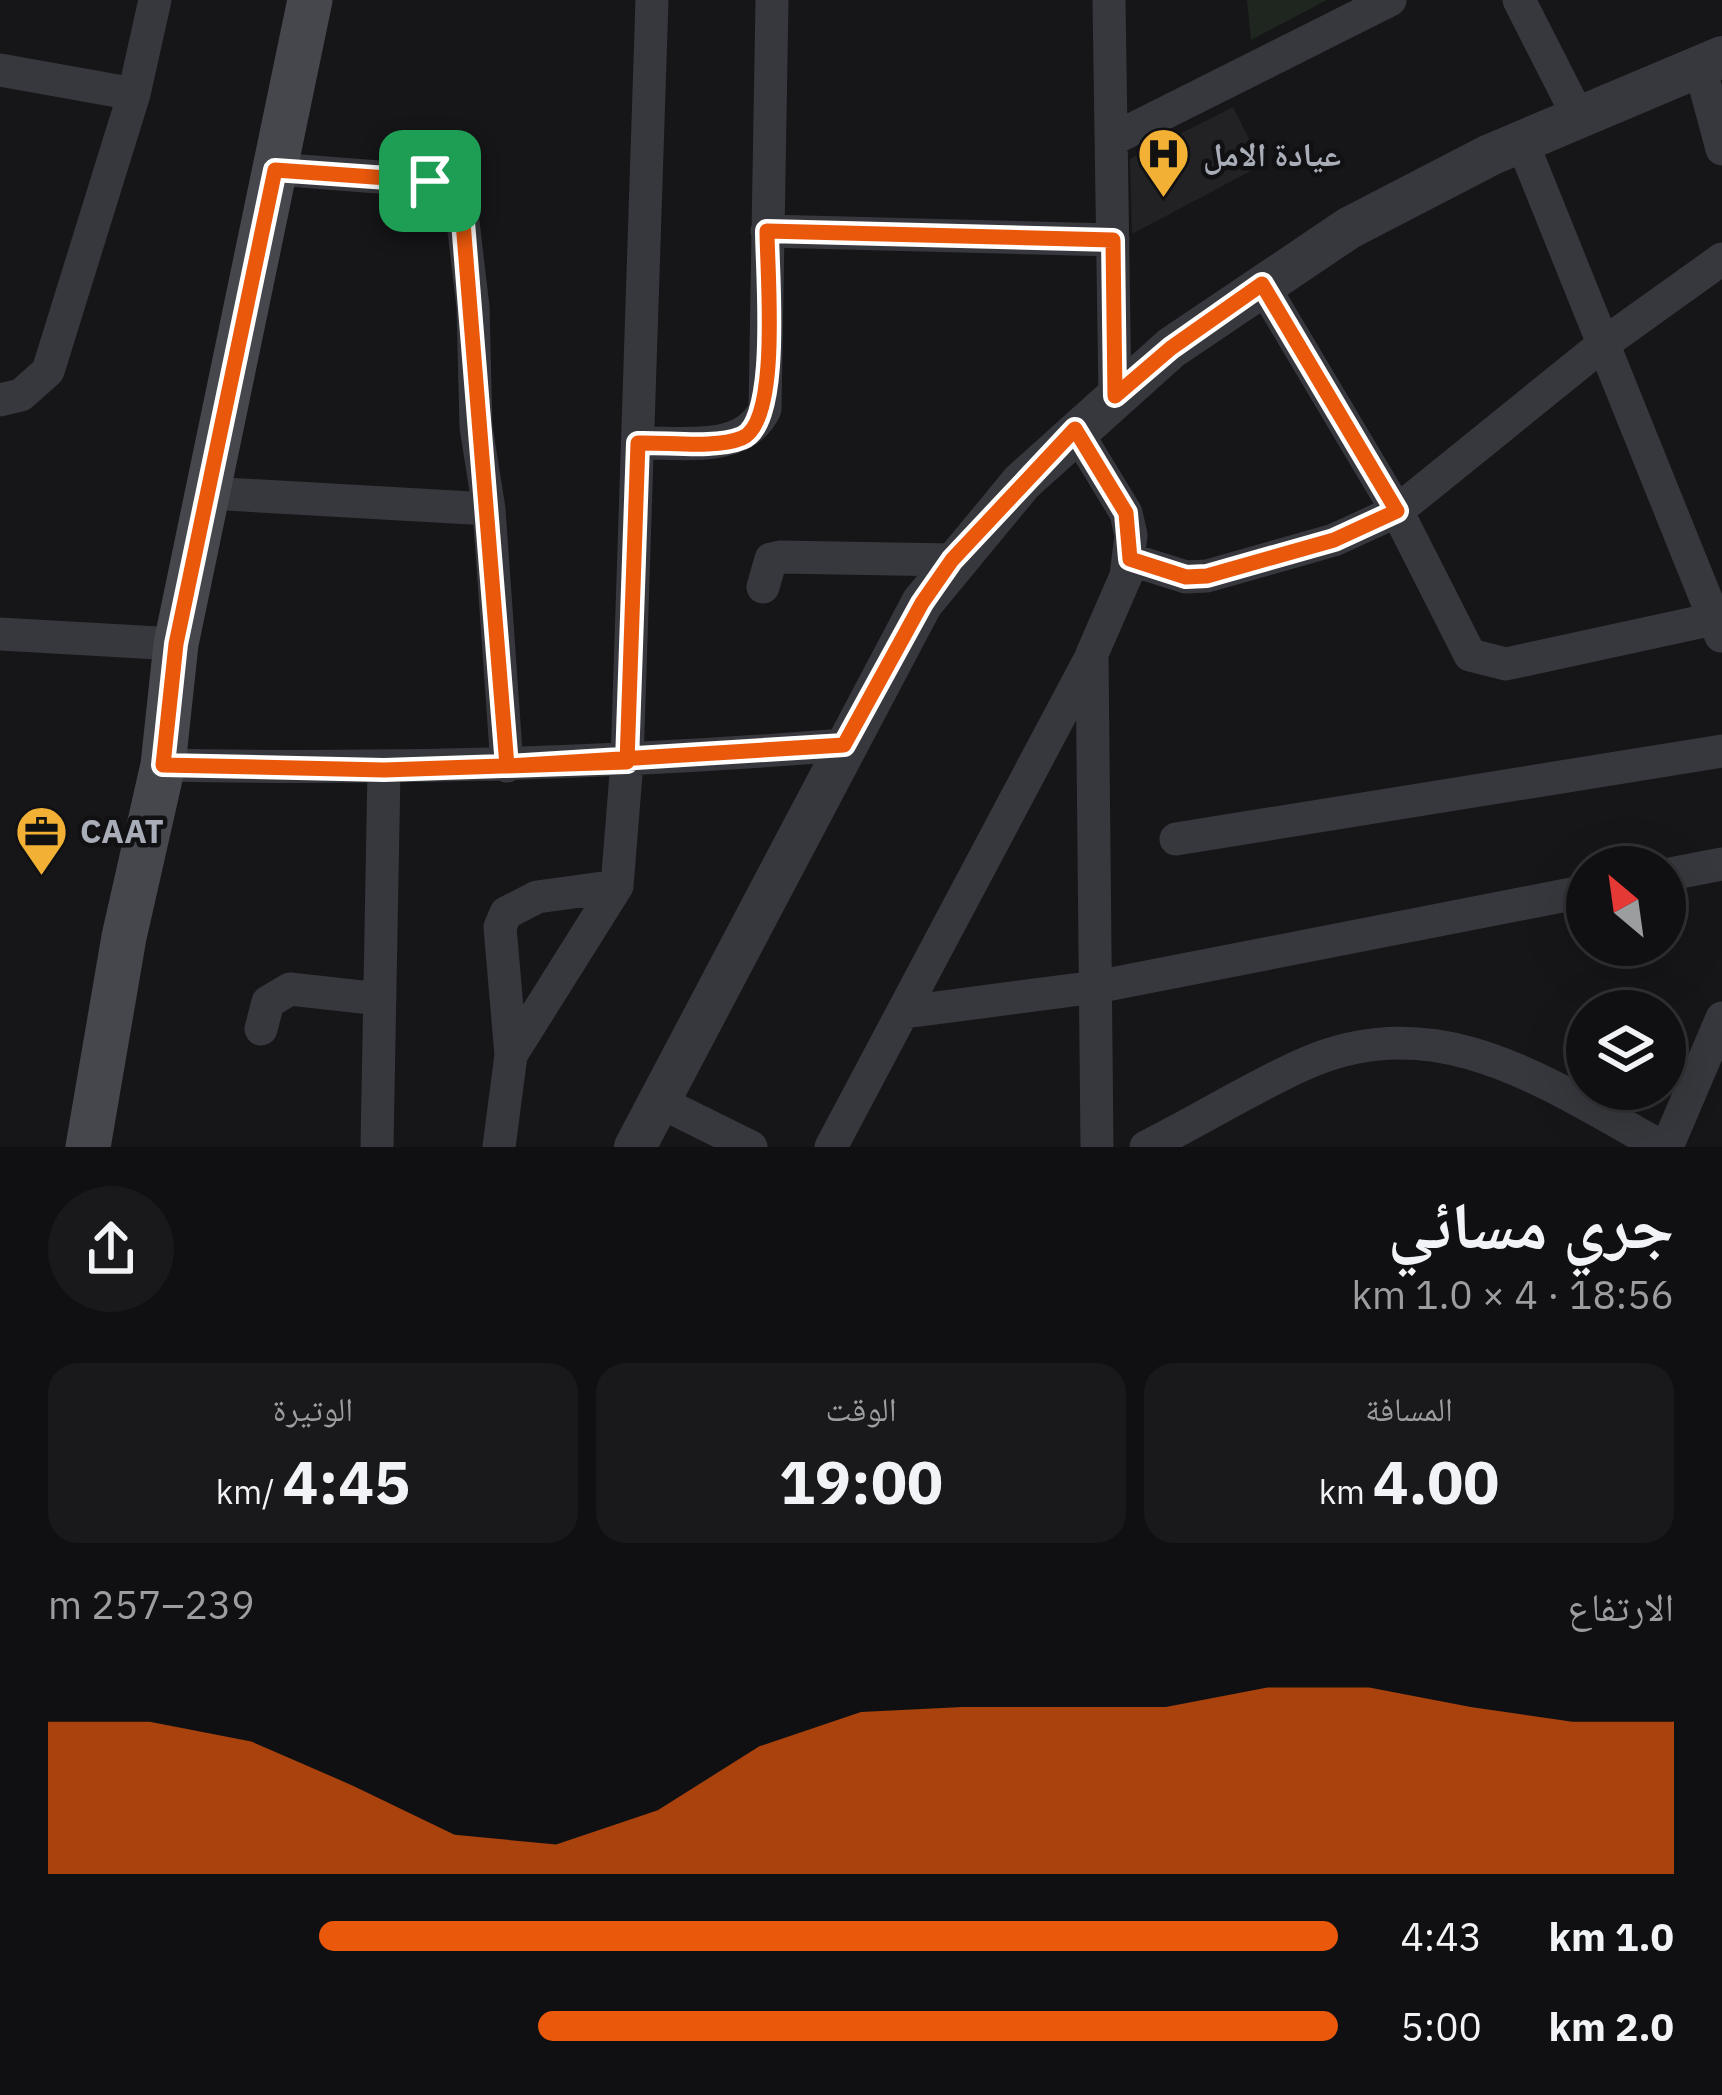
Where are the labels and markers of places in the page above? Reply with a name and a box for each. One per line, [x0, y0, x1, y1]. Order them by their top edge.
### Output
hospital icon: عيادة الامل [1136, 126, 1192, 200]
pin [379, 130, 481, 232]
place label: عيادة الامل [1203, 132, 1341, 175]
office icon: CAAT [13, 803, 69, 877]
place label: CAAT [80, 809, 164, 852]

